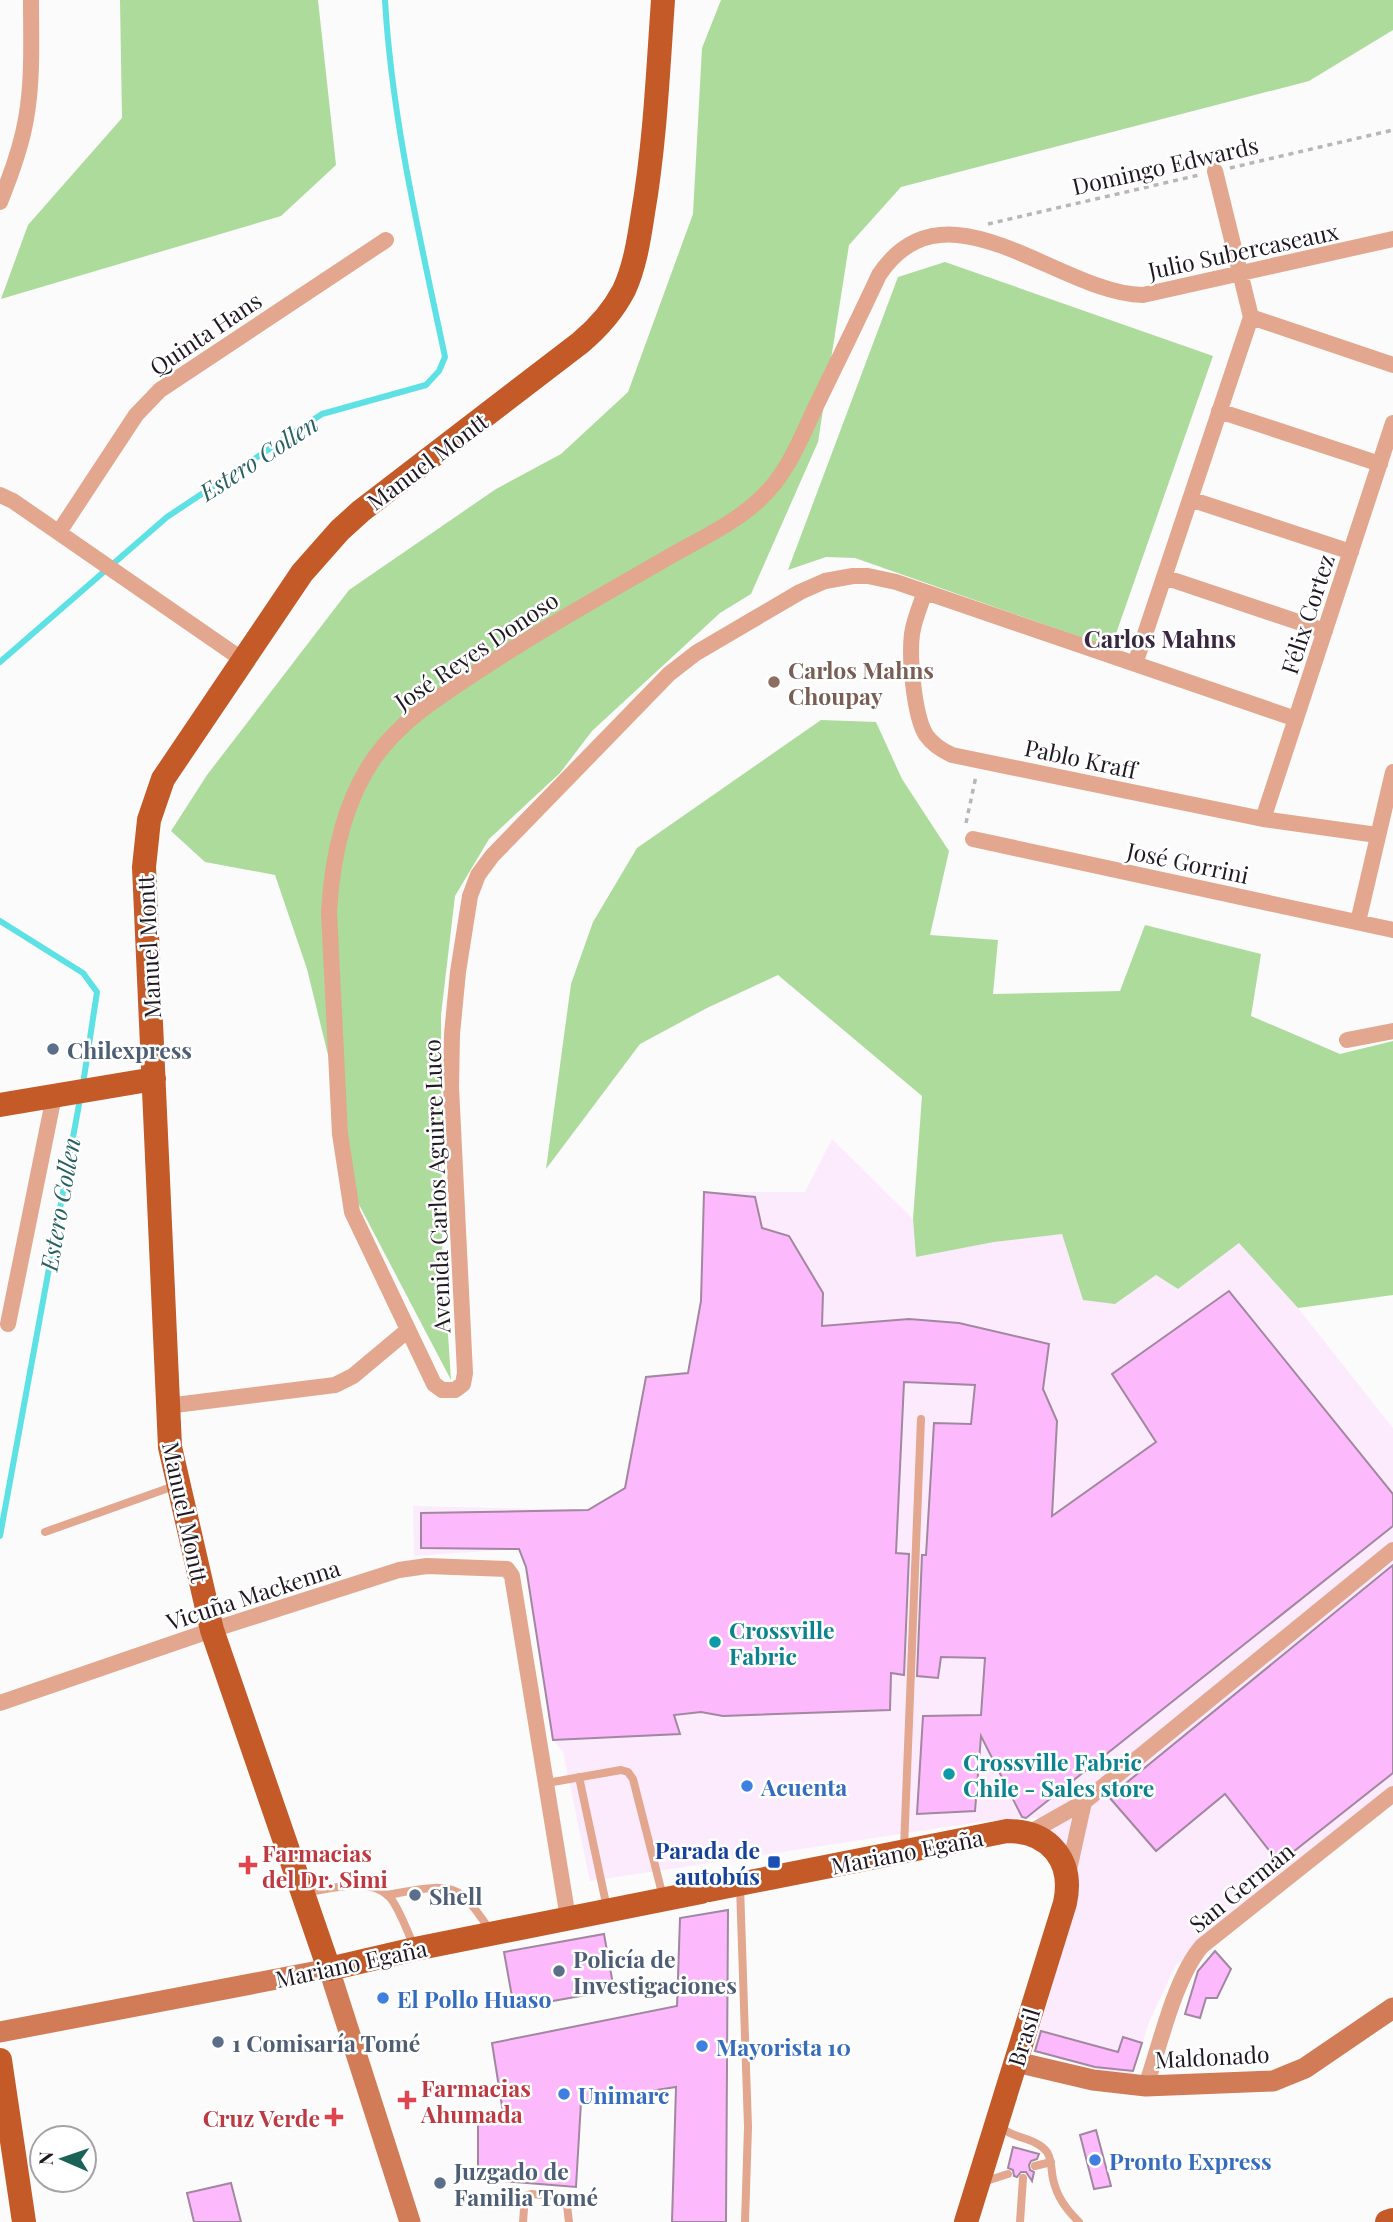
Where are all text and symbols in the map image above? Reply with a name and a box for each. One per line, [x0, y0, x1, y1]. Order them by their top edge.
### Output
street label: Domingo Edwards [1069, 129, 1261, 201]
street label: Julio Subercaseaux [1144, 215, 1341, 285]
street label: Quinta Hans [143, 284, 267, 382]
street label: Manuel Montt [360, 405, 494, 517]
water label: Estero Collen [192, 407, 323, 508]
street label: Félix Cortez [1273, 550, 1341, 678]
street label: José Reyes Donoso [387, 584, 564, 717]
district label: Carlos Mahns [1084, 622, 1236, 654]
place label: Carlos Mahns Choupay [788, 654, 934, 711]
marker: Carlos Mahns Choupay [766, 674, 782, 690]
street label: Pablo Kraff [1022, 731, 1142, 785]
street label: José Gorrini [1123, 834, 1252, 890]
street label: Manuel Montt [129, 874, 167, 1020]
place label: Chilexpress [67, 1034, 192, 1065]
street label: Avenida Carlos Aguirre Luco [415, 1039, 457, 1334]
marker: Chilexpress [45, 1041, 61, 1057]
water label: Estero Collen [31, 1135, 86, 1274]
street label: Manuel Montt [156, 1438, 216, 1586]
street label: Vicuña Mackenna [161, 1551, 344, 1637]
place label: Crossville Fabric [729, 1614, 835, 1671]
marker: Crossville Fabric [707, 1634, 723, 1650]
place label: Crossville Fabric Chile - Sales store [963, 1746, 1154, 1803]
marker: Crossville Fabric Chile - Sales store [941, 1766, 957, 1782]
place label: Acuenta [760, 1771, 847, 1802]
marker: Acuenta [739, 1778, 755, 1794]
street label: Mariano Egaña [828, 1821, 986, 1881]
place label: Parada de autobús [655, 1834, 760, 1891]
street label: San Germán [1182, 1835, 1300, 1939]
place label: Farmacias del Dr. Simi [262, 1837, 388, 1894]
marker: Parada de autobús [766, 1854, 782, 1870]
marker: Farmacias del Dr. Simi [240, 1857, 256, 1873]
place label: Shell [429, 1880, 482, 1911]
marker: Shell [407, 1887, 423, 1903]
street label: Mariano Egaña [272, 1932, 430, 1994]
place label: Policía de Investigaciones [573, 1943, 737, 2000]
marker: Policía de Investigaciones [551, 1963, 567, 1979]
place label: El Pollo Huaso [397, 1983, 551, 2014]
marker: El Pollo Huaso [375, 1990, 391, 2006]
street label: Brasil [999, 2004, 1047, 2070]
place label: 1 Comisaría Tomé [232, 2027, 420, 2058]
place label: Mayorista 10 [716, 2031, 851, 2062]
marker: 1 Comisaría Tomé [210, 2034, 226, 2050]
marker: Mayorista 10 [694, 2038, 710, 2054]
street label: Maldonado [1154, 2038, 1270, 2074]
place label: Farmacias Ahumada [420, 2072, 531, 2129]
place label: Unimarc [578, 2079, 669, 2110]
marker: Unimarc [556, 2086, 572, 2102]
marker: Farmacias Ahumada [399, 2092, 415, 2108]
place label: Cruz Verde [203, 2102, 320, 2133]
marker: Cruz Verde [326, 2109, 342, 2125]
north arrow [28, 2124, 98, 2194]
place label: Pronto Express [1109, 2145, 1272, 2176]
text: N [32, 2151, 58, 2166]
marker: Pronto Express [1087, 2152, 1103, 2168]
place label: Juzgado de Familia Tomé [453, 2155, 598, 2212]
marker: Juzgado de Familia Tomé [432, 2175, 448, 2191]

